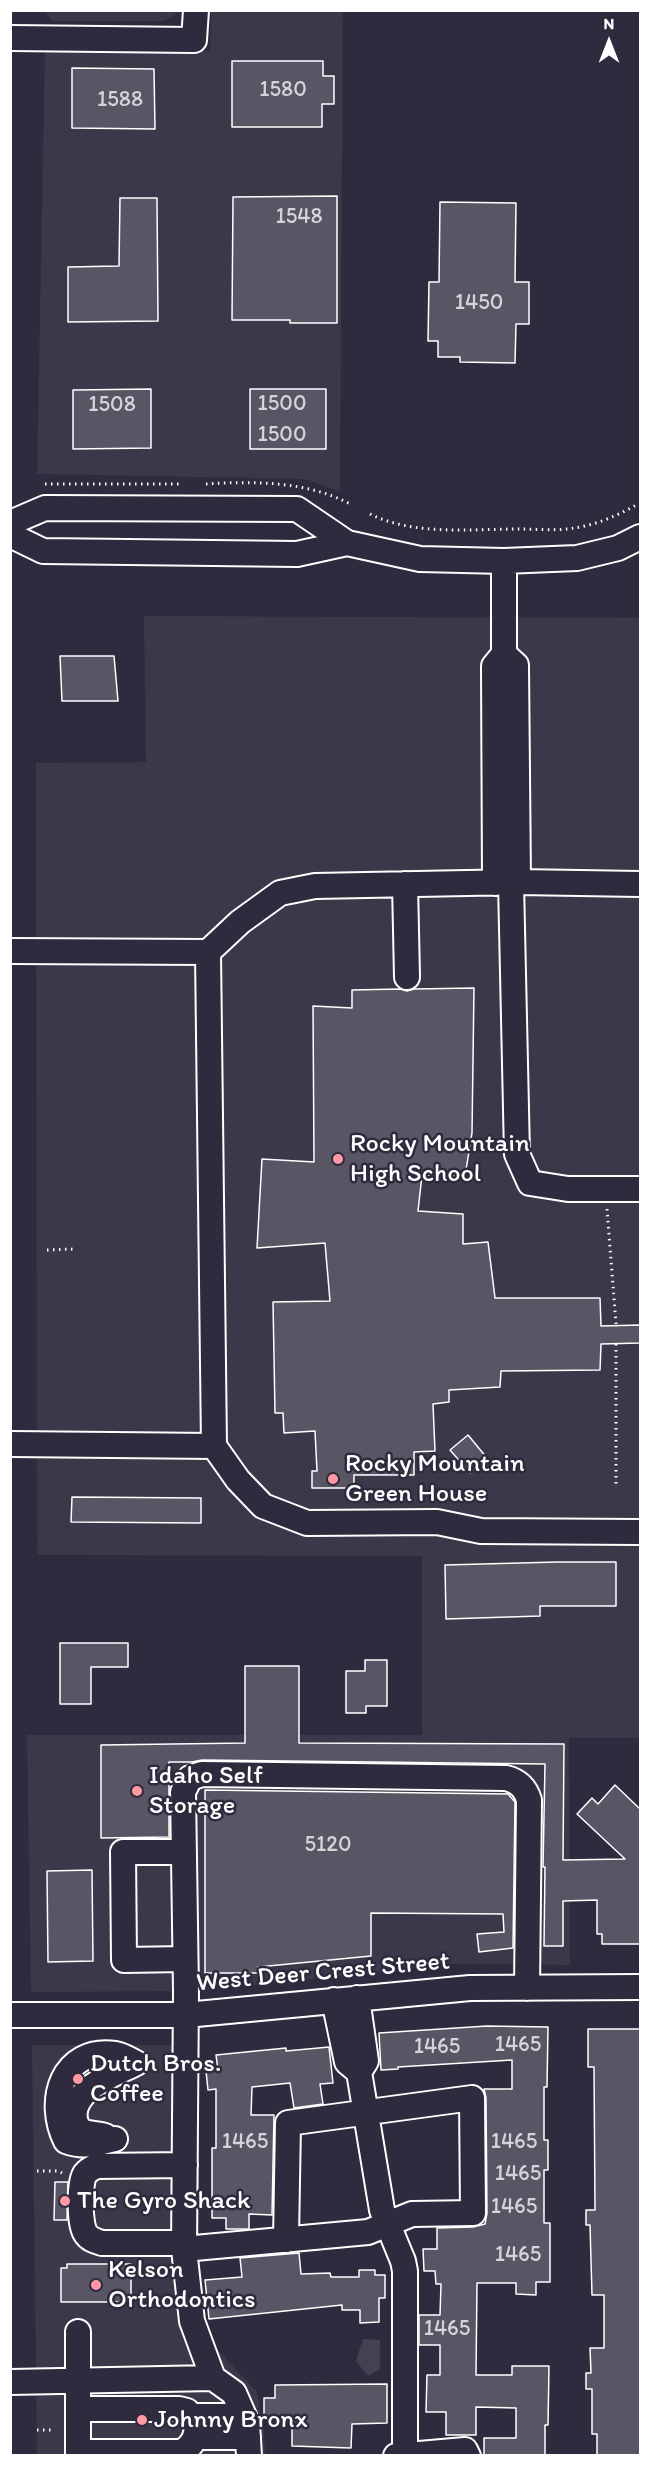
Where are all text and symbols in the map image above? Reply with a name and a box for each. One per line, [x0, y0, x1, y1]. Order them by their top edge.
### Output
north arrow [579, 12, 639, 72]
text: N [604, 14, 614, 33]
house number: 1580 [259, 77, 307, 103]
house number: 1588 [97, 87, 143, 113]
house number: 1548 [275, 204, 323, 230]
house number: 1450 [455, 290, 503, 316]
house number: 1500 [258, 391, 306, 417]
house number: 1508 [88, 392, 136, 418]
house number: 1500 [258, 422, 306, 448]
place label: Rocky Mountain High School [350, 1128, 530, 1190]
marker: Rocky Mountain High School [331, 1152, 345, 1166]
place label: Rocky Mountain Green House [345, 1448, 525, 1510]
marker: Rocky Mountain Green House [326, 1472, 340, 1486]
place label: Idaho Self Storage [149, 1760, 263, 1822]
marker: Idaho Self Storage [130, 1784, 144, 1798]
house number: 5120 [305, 1832, 351, 1858]
street label: West Deer Crest Street [195, 1946, 451, 2000]
house number: 1465 [495, 2032, 541, 2058]
house number: 1465 [414, 2034, 460, 2060]
place label: Dutch Bros. Coffee [90, 2048, 221, 2110]
marker: Dutch Bros. Coffee [71, 2072, 85, 2086]
house number: 1465 [222, 2129, 268, 2155]
house number: 1465 [491, 2129, 537, 2155]
house number: 1465 [495, 2161, 541, 2187]
place label: The Gyro Shack [77, 2185, 250, 2217]
marker: The Gyro Shack [58, 2194, 72, 2208]
house number: 1465 [491, 2194, 537, 2220]
house number: 1465 [495, 2242, 541, 2268]
place label: Kelson Orthodontics [108, 2254, 256, 2316]
marker: Kelson Orthodontics [89, 2278, 103, 2292]
house number: 1465 [424, 2316, 470, 2342]
place label: Johnny Bronx [154, 2404, 307, 2436]
marker: Johnny Bronx [135, 2413, 149, 2427]

